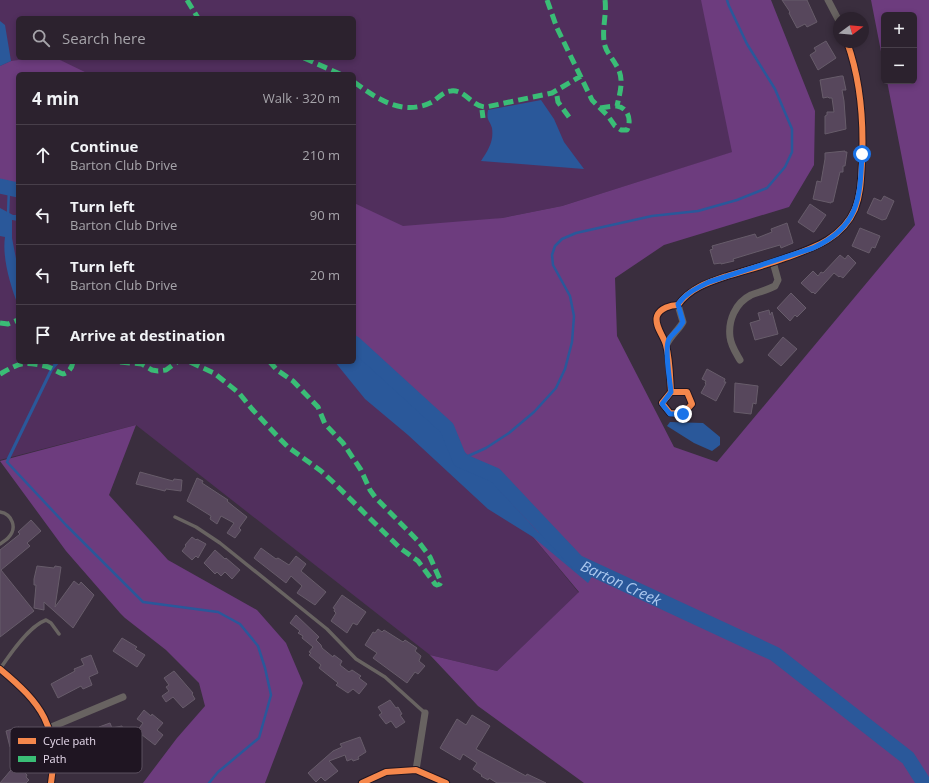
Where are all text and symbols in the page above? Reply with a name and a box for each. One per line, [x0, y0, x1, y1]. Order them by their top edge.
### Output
north arrow [833, 12, 869, 48]
map controls [881, 12, 917, 84]
button: + [881, 12, 917, 48]
search box [16, 16, 356, 60]
icon: search [30, 27, 52, 49]
text: Search here [62, 28, 146, 48]
button: − [881, 48, 917, 84]
text: 4 min [32, 87, 79, 110]
text: Walk · 320 m [263, 89, 340, 107]
text: Continue [70, 136, 138, 156]
icon: ahead [32, 144, 54, 166]
route start [853, 145, 871, 163]
text: 210 m [302, 146, 340, 164]
text: Barton Club Drive [70, 156, 177, 174]
text: Turn left [70, 196, 135, 216]
icon: left [32, 204, 54, 226]
text: 90 m [310, 206, 340, 224]
text: Barton Club Drive [70, 216, 177, 234]
text: Turn left [70, 256, 135, 276]
icon: left [32, 264, 54, 286]
text: 20 m [310, 266, 340, 284]
text: Barton Club Drive [70, 276, 177, 294]
icon: arrive [32, 324, 54, 346]
text: Arrive at destination [70, 325, 225, 345]
route end [674, 405, 692, 423]
water label: Barton Creek [578, 555, 665, 610]
legend [10, 727, 142, 773]
text: Cycle path [43, 733, 96, 748]
text: Path [43, 751, 66, 766]

